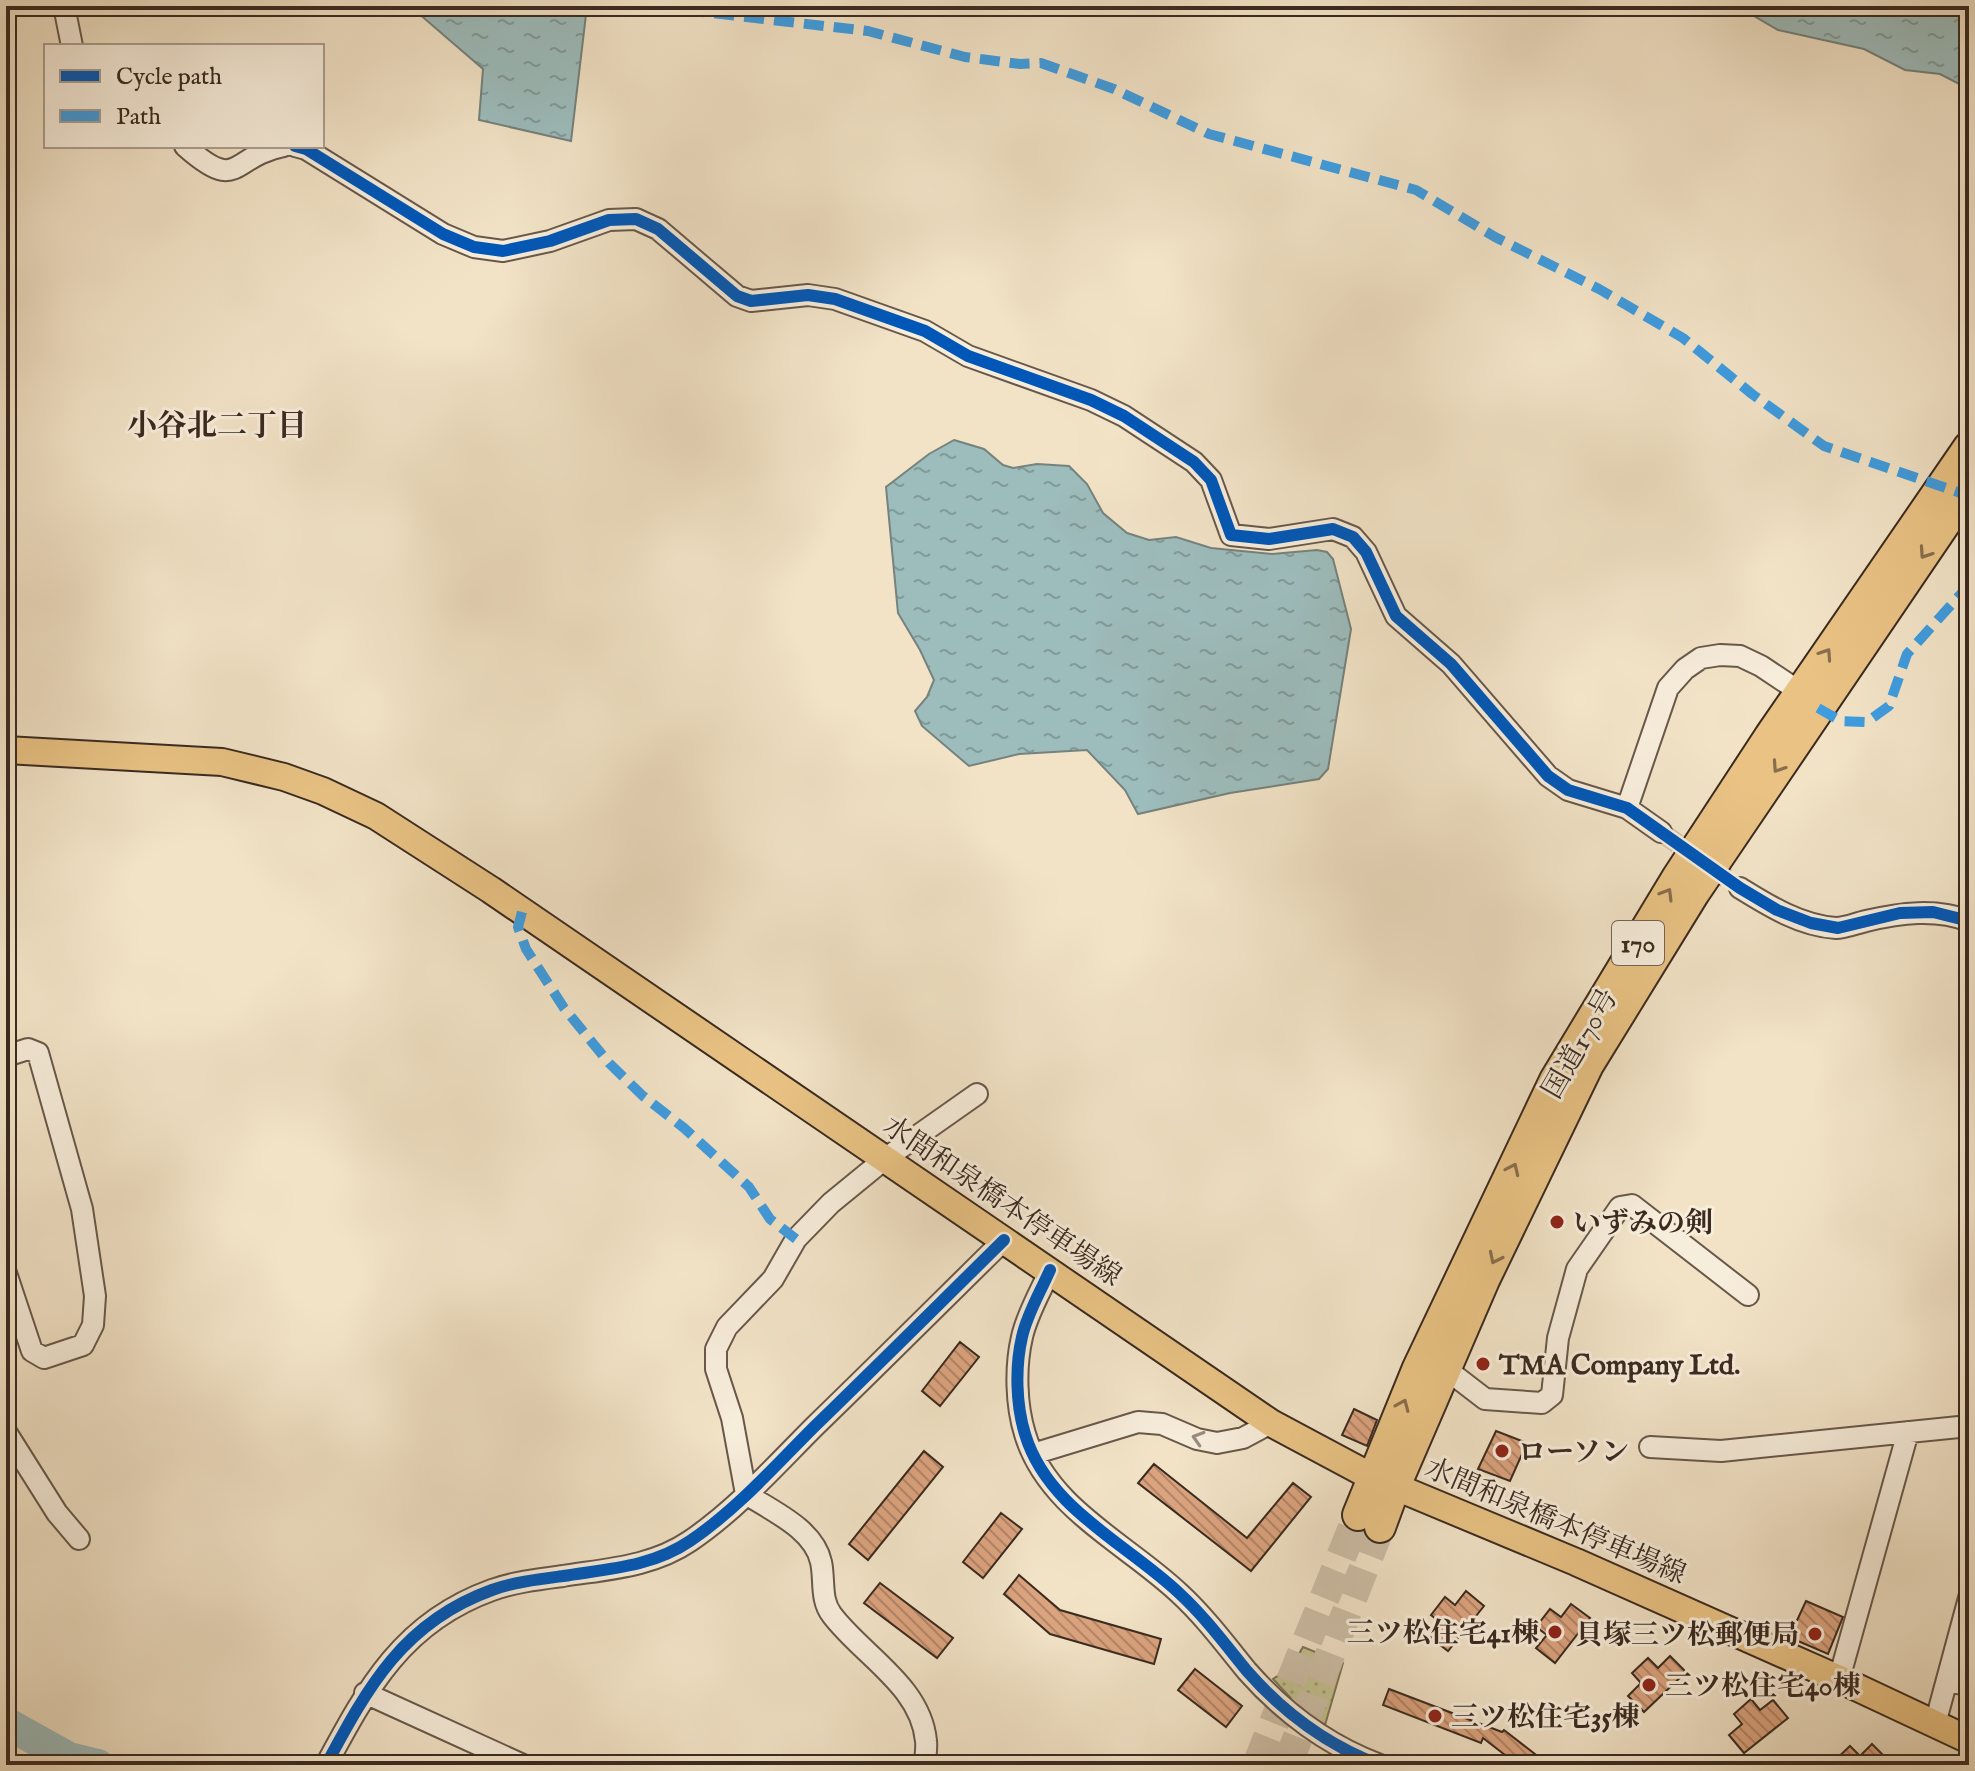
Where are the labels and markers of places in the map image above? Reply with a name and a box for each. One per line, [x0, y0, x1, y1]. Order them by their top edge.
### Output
place label: いずみの剣 [1573, 1207, 1713, 1242]
marker: いずみの剣 [1548, 1213, 1566, 1231]
place label: TMA Company Ltd. [1498, 1349, 1740, 1384]
marker: TMA Company Ltd. [1474, 1355, 1492, 1373]
place label: ローソン [1518, 1436, 1629, 1471]
marker: ローソン [1493, 1442, 1511, 1460]
place label: 三ツ松住宅41棟 [1347, 1617, 1539, 1652]
place label: 貝塚三ツ松郵便局 [1575, 1619, 1799, 1654]
marker: 三ツ松住宅41棟 [1546, 1623, 1564, 1641]
marker: 貝塚三ツ松郵便局 [1806, 1625, 1824, 1643]
place label: 三ツ松住宅40棟 [1665, 1670, 1860, 1705]
marker: 三ツ松住宅40棟 [1640, 1676, 1658, 1694]
place label: 三ツ松住宅35棟 [1451, 1701, 1640, 1736]
marker: 三ツ松住宅35棟 [1426, 1707, 1444, 1725]

